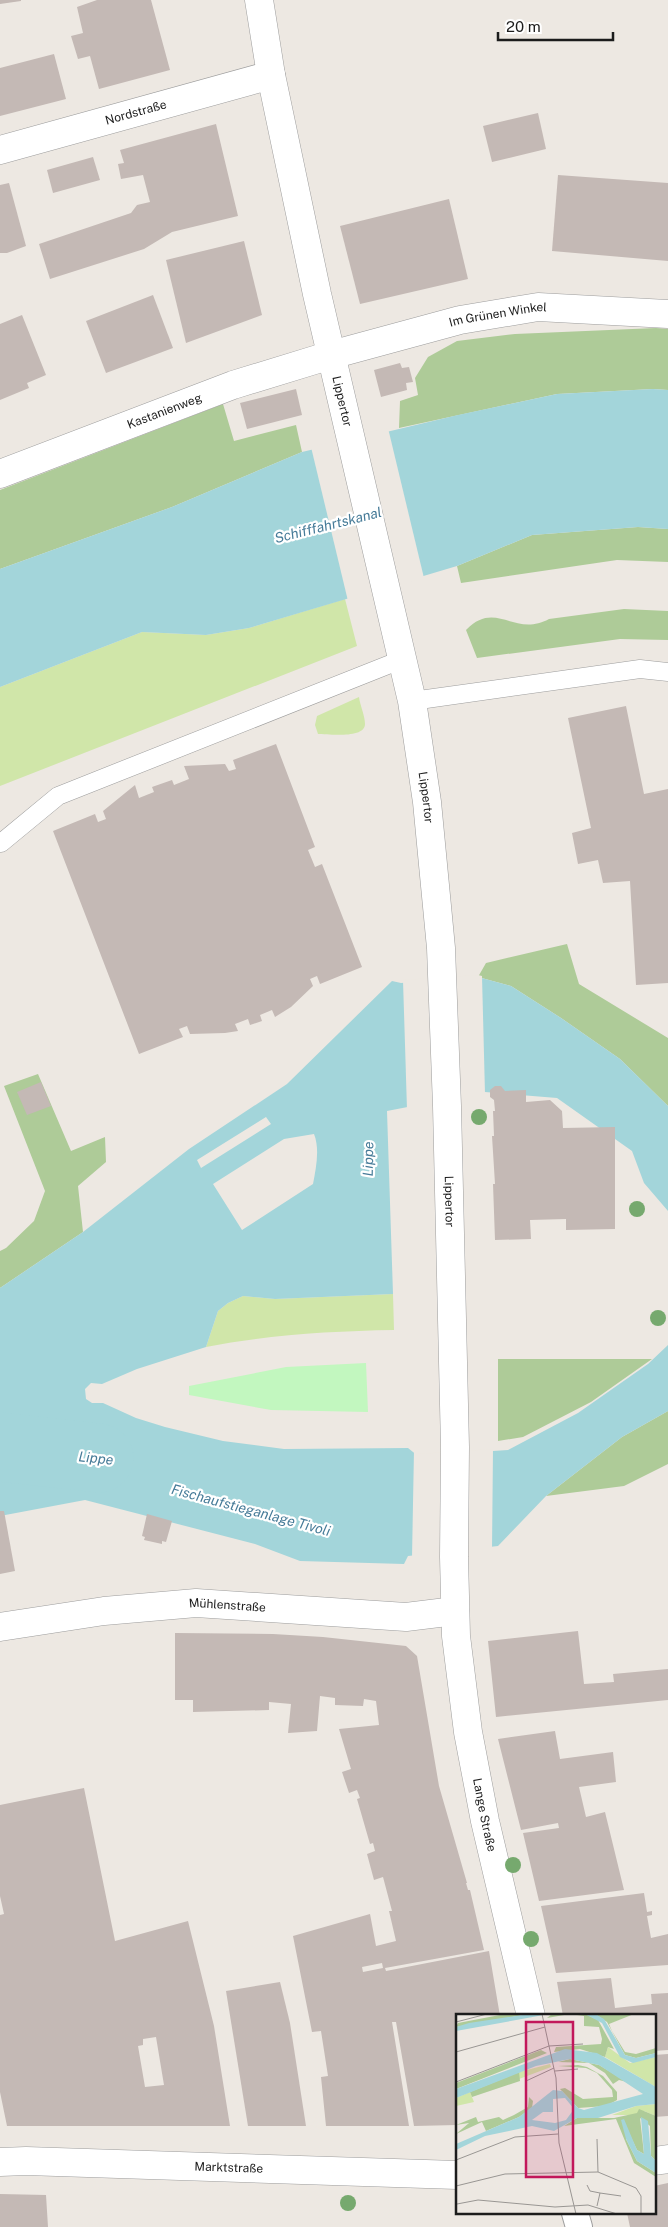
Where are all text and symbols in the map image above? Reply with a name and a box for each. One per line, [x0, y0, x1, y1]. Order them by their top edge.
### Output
scale bar [498, 10, 613, 42]
text: 20 m [506, 18, 541, 35]
street label: Nordstraße [104, 97, 168, 128]
street label: Im Grünen Winkel [447, 300, 548, 330]
street label: Lippertor [329, 375, 355, 428]
street label: Kastanienweg [125, 391, 204, 432]
water label: Schifffahrtskanal [273, 504, 383, 546]
street label: Lippertor [416, 771, 436, 824]
water label: Lippe [360, 1141, 376, 1177]
street label: Lippertor [442, 1175, 457, 1228]
water label: Lippe [78, 1448, 115, 1468]
water label: Fischaufstieganlage Tivoli [170, 1481, 333, 1539]
street label: Mühlenstraße [188, 1596, 267, 1615]
street label: Lange Straße [470, 1777, 499, 1853]
inset map [456, 2014, 656, 2214]
street label: Marktstraße [194, 2159, 264, 2176]

